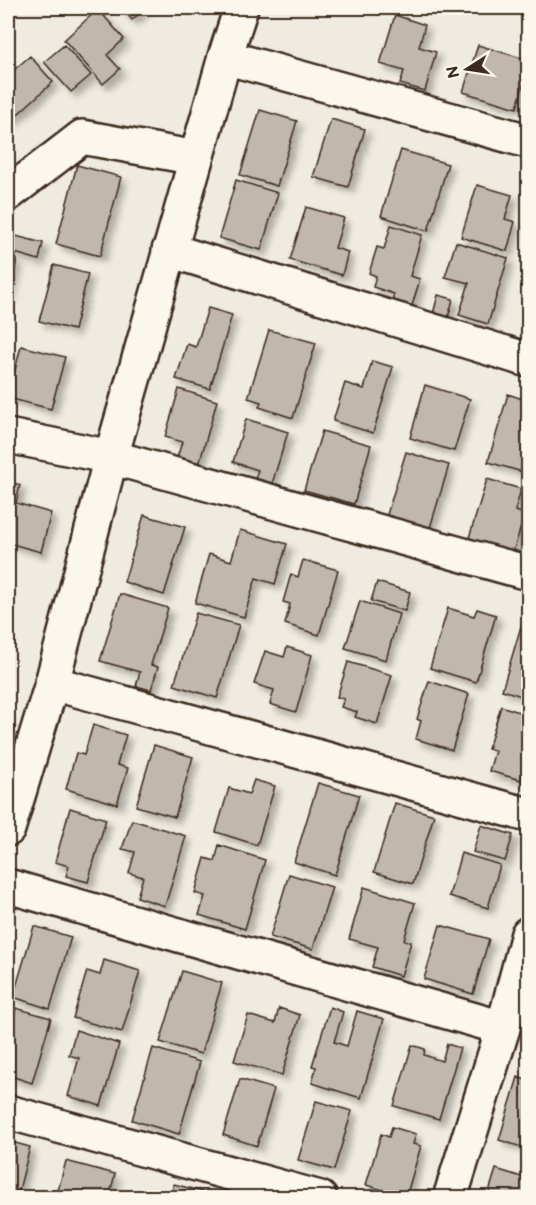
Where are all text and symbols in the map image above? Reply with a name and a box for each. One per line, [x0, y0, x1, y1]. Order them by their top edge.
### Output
north arrow [437, 39, 497, 99]
text: N [443, 64, 464, 80]

